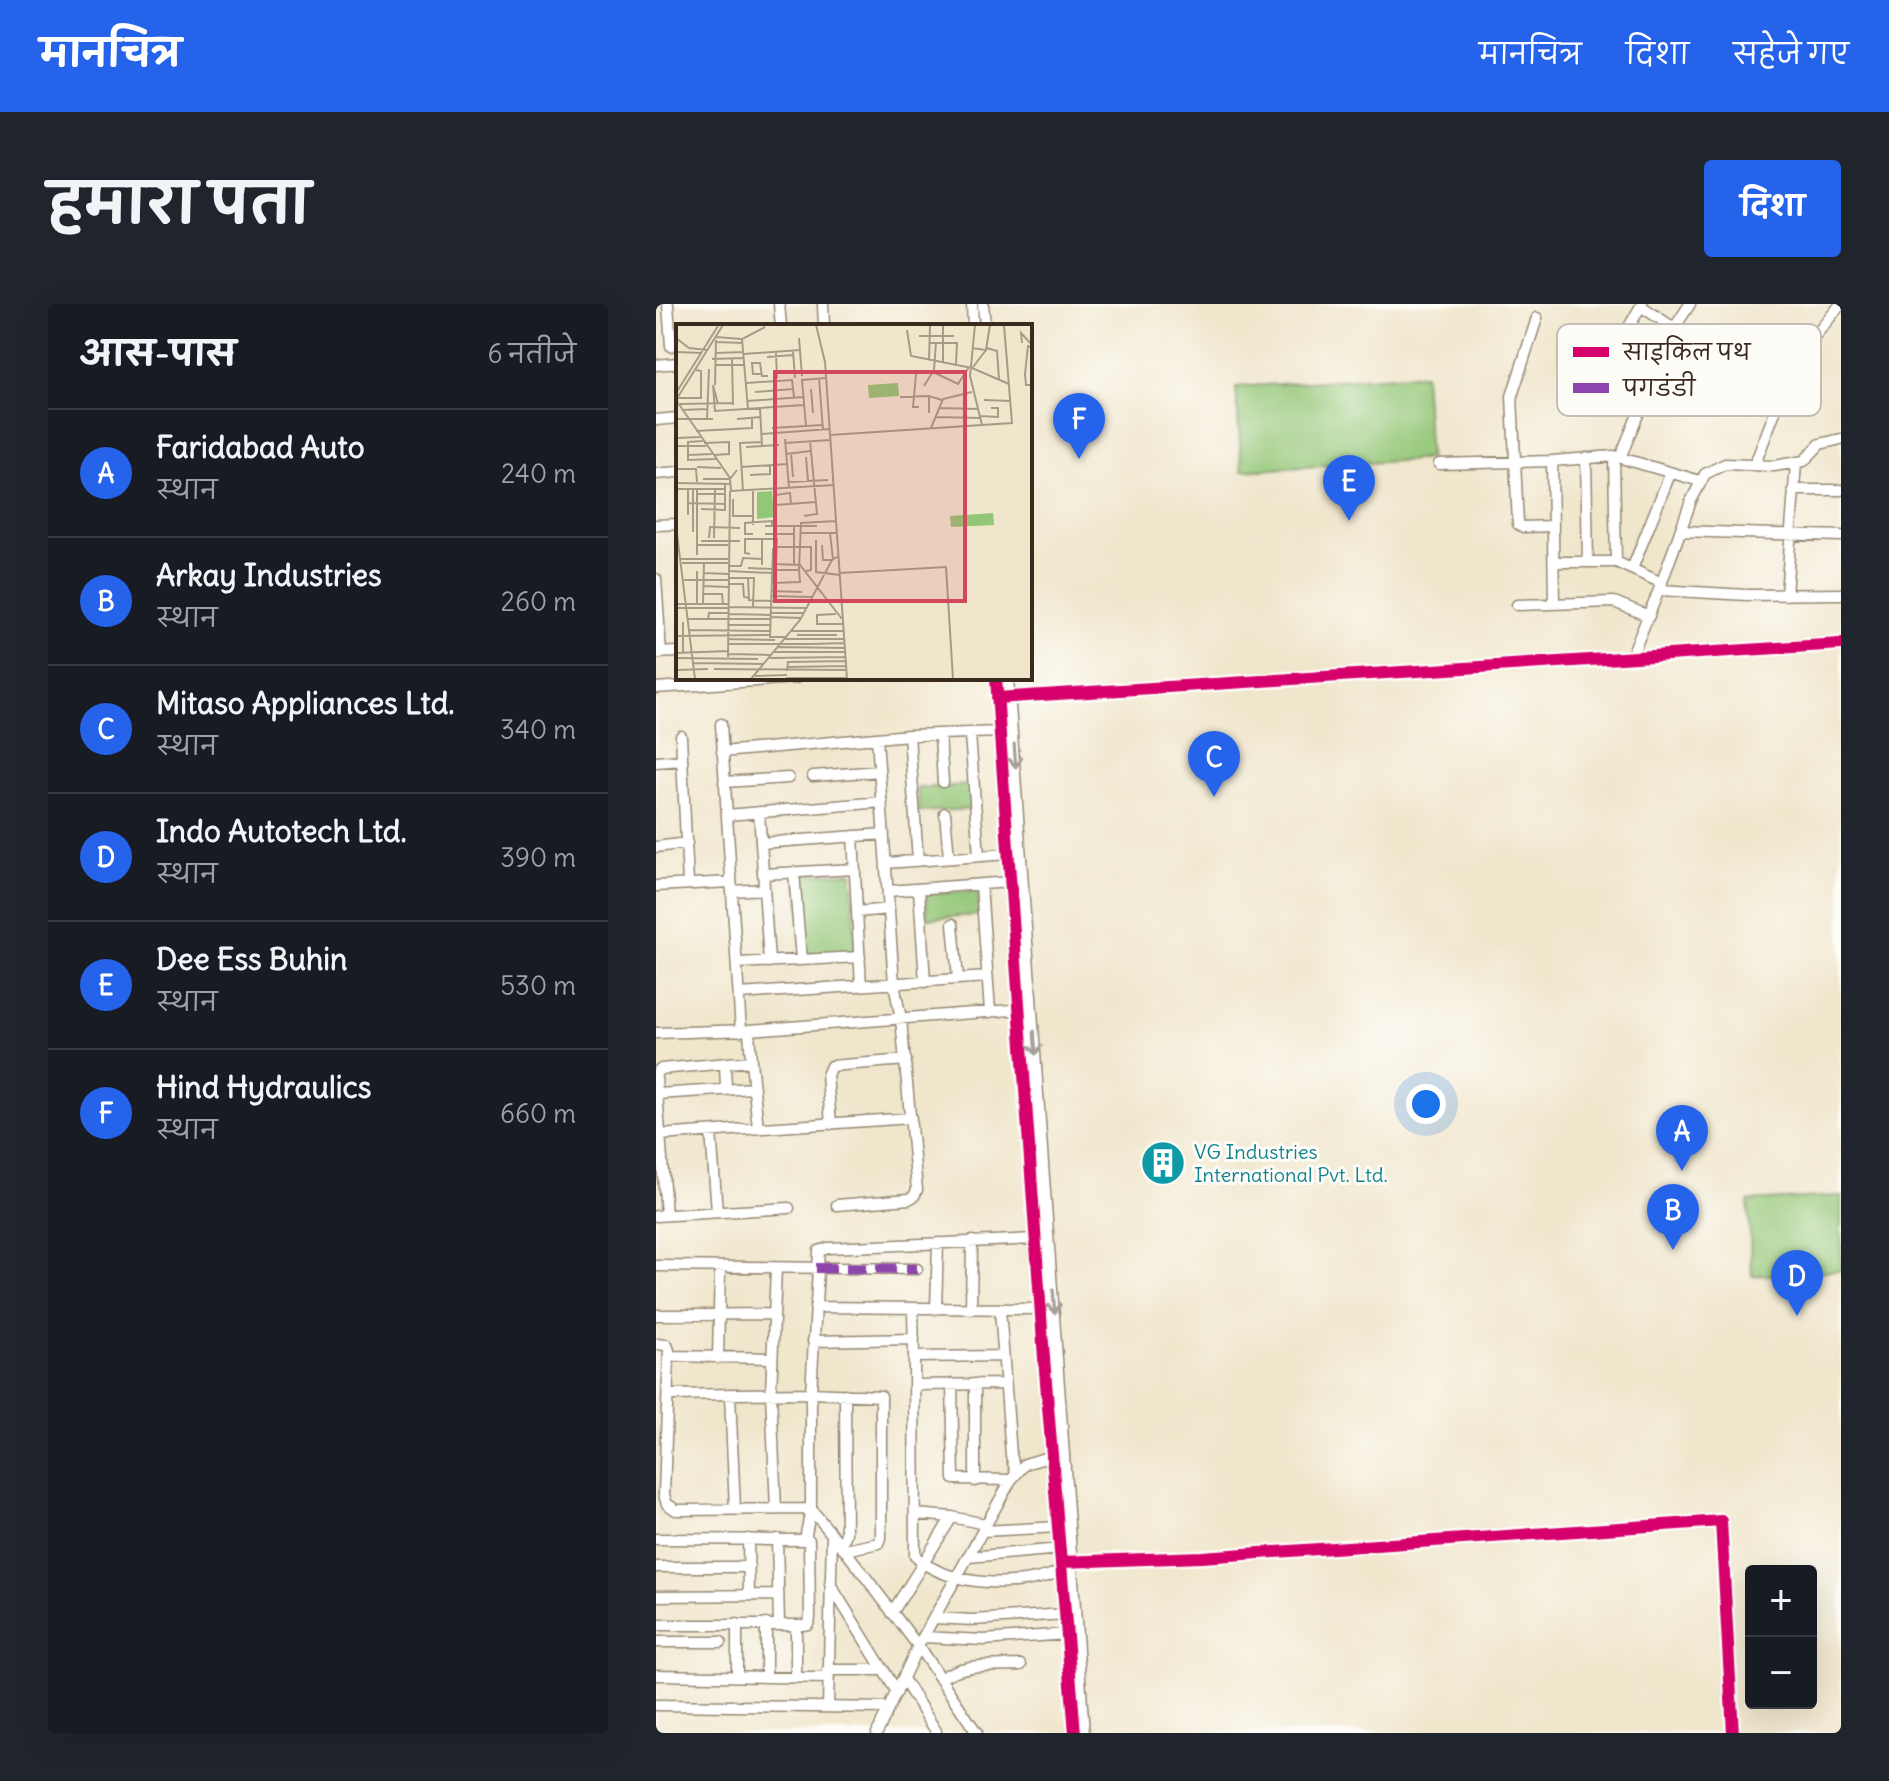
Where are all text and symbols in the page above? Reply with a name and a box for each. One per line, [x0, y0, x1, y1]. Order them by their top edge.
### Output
text: मानचित्र [40, 29, 181, 76]
text: मानचित्र [1479, 36, 1582, 72]
text: दिशा [1626, 36, 1689, 72]
text: सहेजे गए [1733, 36, 1849, 72]
button: दिशा [1704, 160, 1841, 257]
text: हमारा पता [48, 168, 310, 238]
inset map [676, 324, 1032, 680]
legend [1557, 324, 1821, 416]
text: आस-पास [80, 331, 236, 374]
text: साइकिल पथ [1622, 335, 1752, 366]
text: 6 नतीजे [487, 337, 576, 370]
text: पगडंडी [1622, 371, 1697, 402]
pin: F [1053, 393, 1105, 459]
text: Faridabad Auto [156, 428, 365, 466]
pin: E [1323, 455, 1375, 521]
text: A [98, 457, 114, 490]
text: 240 m [501, 457, 576, 490]
text: स्थान [156, 473, 218, 506]
text: Arkay Industries [156, 556, 382, 594]
text: B [97, 585, 115, 618]
text: 260 m [501, 585, 576, 618]
text: स्थान [156, 601, 218, 634]
text: Mitaso Appliances Ltd. [156, 684, 455, 722]
text: C [97, 713, 115, 746]
text: 340 m [500, 713, 576, 746]
text: स्थान [156, 729, 218, 762]
pin: C [1188, 731, 1240, 797]
one-way arrow [1008, 742, 1023, 769]
text: Indo Autotech Ltd. [156, 812, 407, 850]
text: D [97, 841, 115, 874]
text: 390 m [500, 841, 576, 874]
text: स्थान [156, 857, 218, 890]
text: Dee Ess Buhin [156, 940, 347, 978]
text: E [98, 969, 114, 1002]
text: 530 m [500, 969, 576, 1002]
text: स्थान [156, 985, 218, 1018]
one-way arrow [1028, 1029, 1043, 1056]
text: Hind Hydraulics [156, 1068, 371, 1106]
your location [1406, 1084, 1446, 1124]
text: F [99, 1097, 113, 1130]
text: 660 m [500, 1097, 576, 1130]
pin: A [1656, 1105, 1708, 1171]
text: स्थान [156, 1113, 218, 1146]
building icon: VG Industries International Pvt. Ltd. [1139, 1139, 1187, 1187]
place label: VG Industries International Pvt. Ltd. [1194, 1139, 1388, 1187]
pin: B [1647, 1184, 1699, 1250]
pin: D [1771, 1250, 1823, 1316]
one-way arrow [1047, 1288, 1062, 1315]
map controls [1745, 1565, 1817, 1709]
button: + [1745, 1565, 1817, 1637]
button: − [1745, 1637, 1817, 1709]

